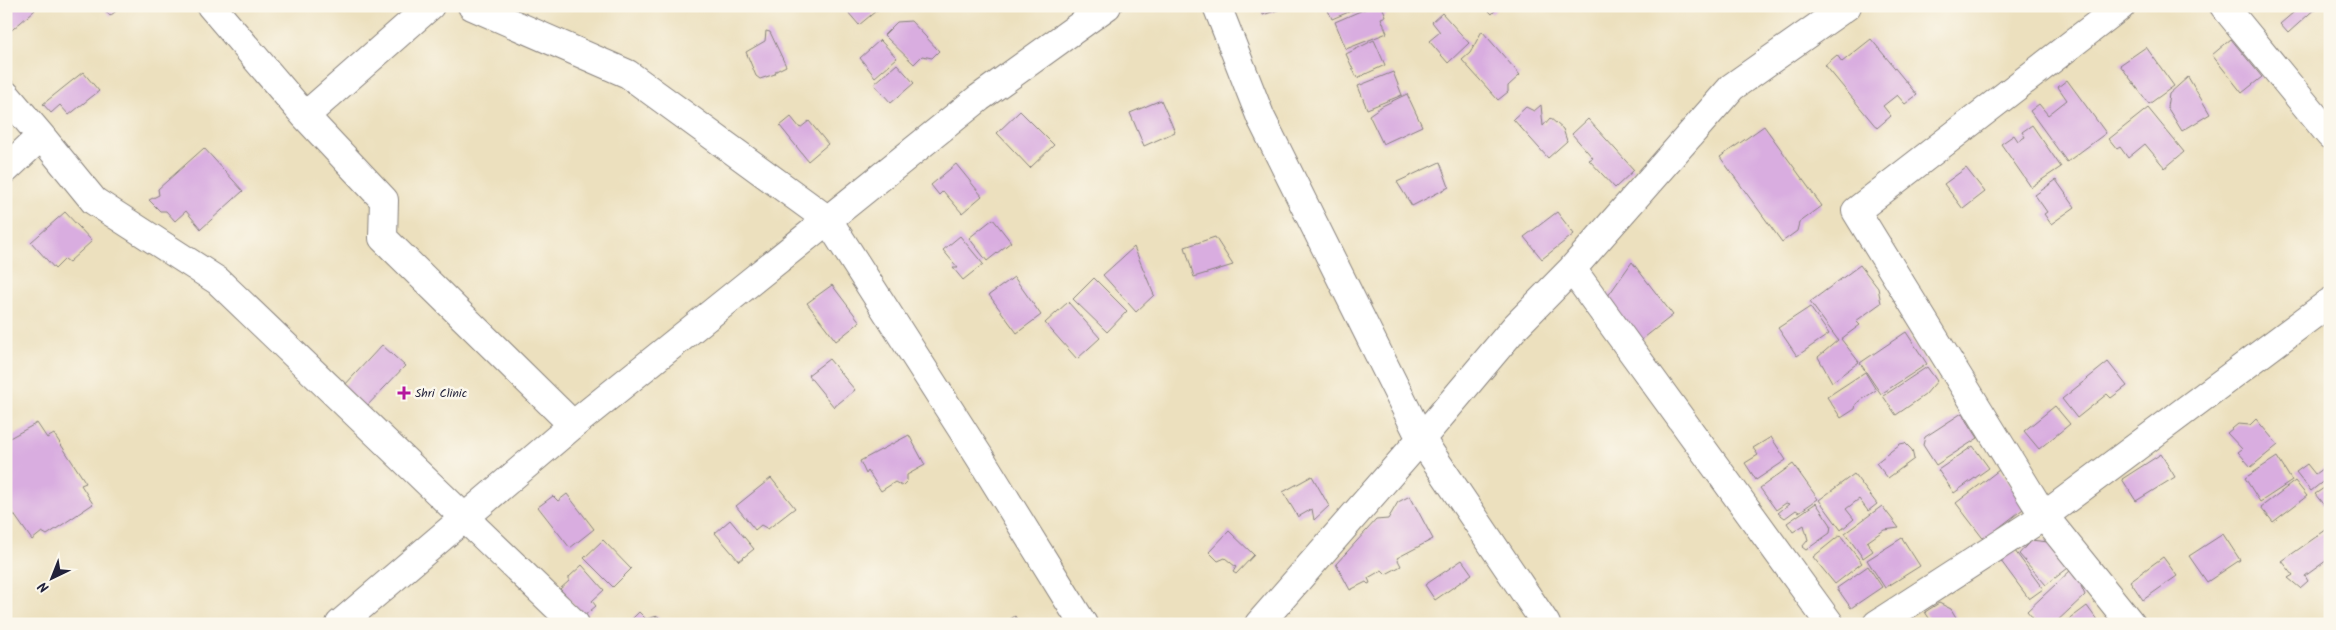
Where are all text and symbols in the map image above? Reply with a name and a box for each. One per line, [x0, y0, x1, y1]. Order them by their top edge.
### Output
place label: Shri Clinic [415, 384, 467, 403]
marker: Shri Clinic [397, 386, 411, 400]
north arrow [28, 552, 78, 602]
text: N [33, 576, 55, 598]

